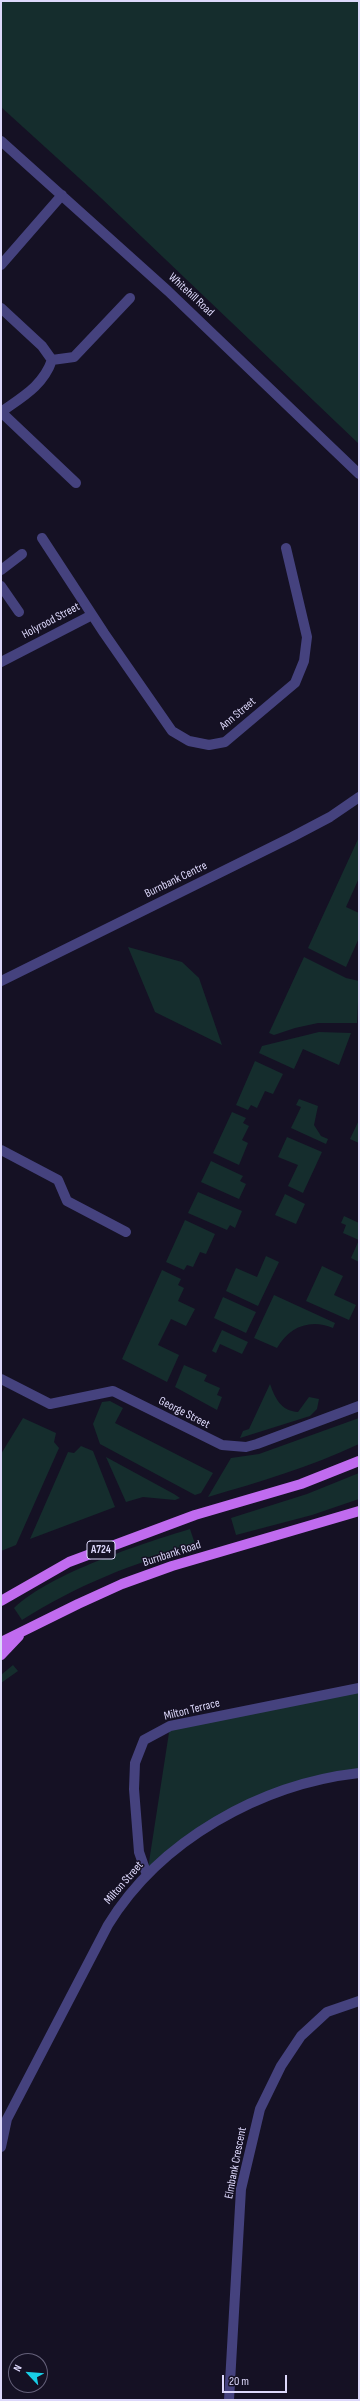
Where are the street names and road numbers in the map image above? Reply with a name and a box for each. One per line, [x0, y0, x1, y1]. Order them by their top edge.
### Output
street label: Whitehill Road [165, 270, 217, 320]
street label: Holyrood Street [20, 600, 82, 642]
street label: Ann Street [217, 695, 259, 733]
street label: Burnbank Centre [142, 859, 210, 901]
street label: George Street [156, 1394, 212, 1432]
street label: Burnbank Road [141, 1538, 203, 1570]
road number: A724 [87, 1541, 115, 1559]
street label: Milton Terrace [163, 1696, 221, 1724]
street label: Milton Street [101, 1858, 147, 1908]
street label: Elmbank Crescent [222, 2126, 250, 2200]

